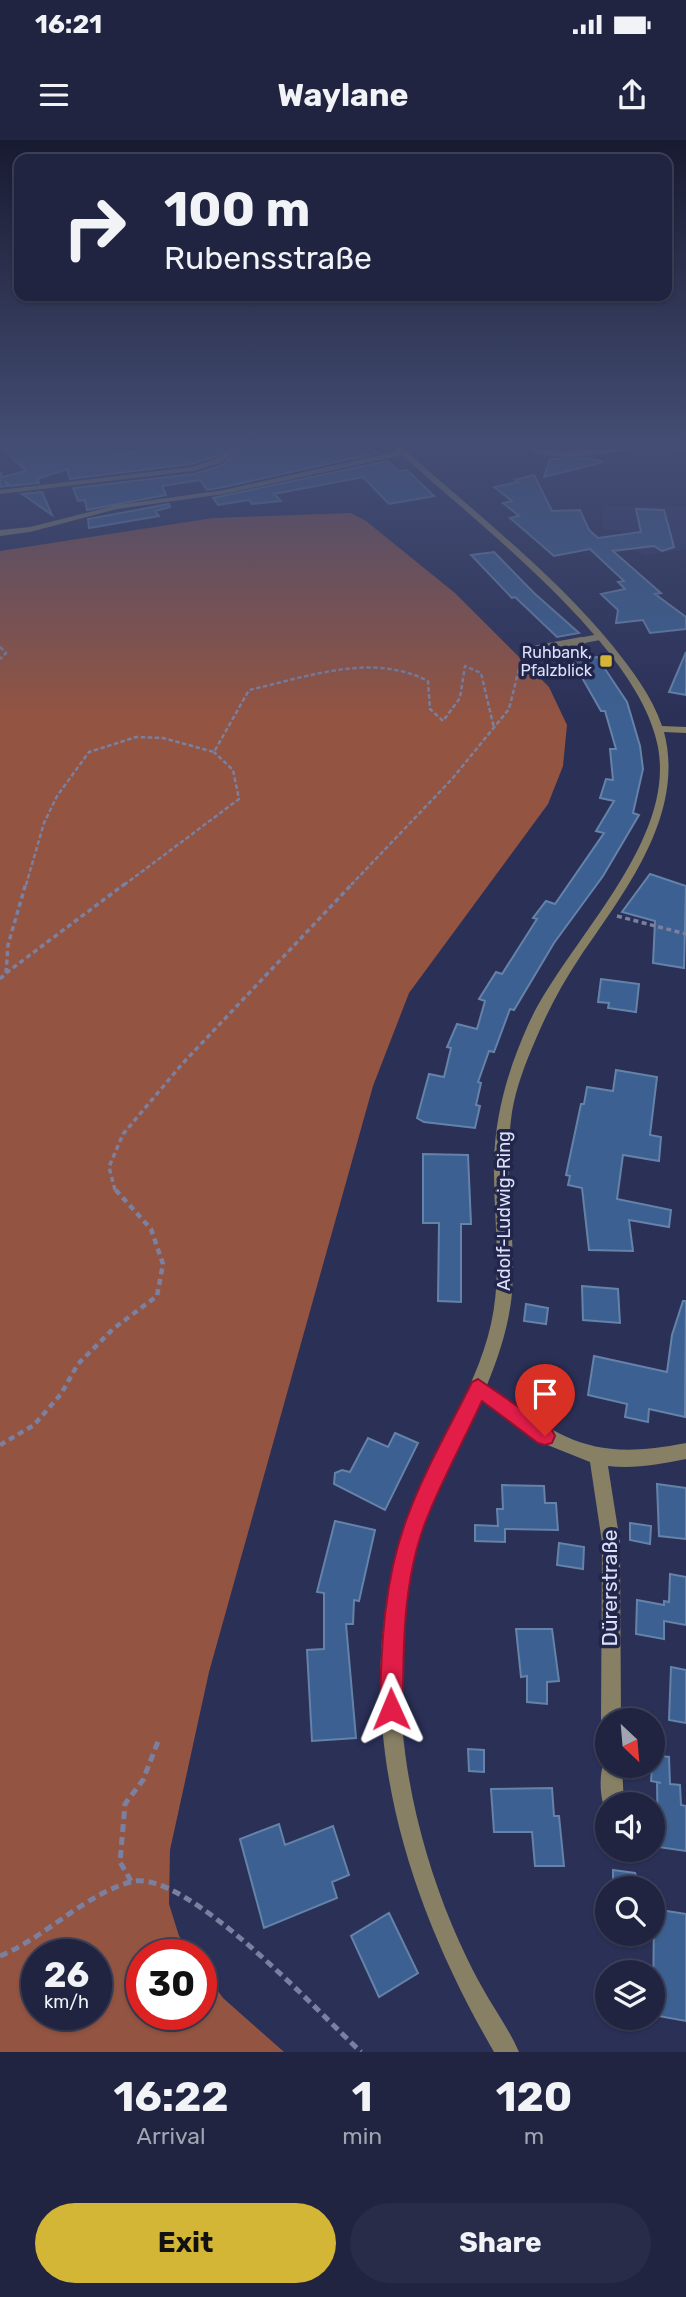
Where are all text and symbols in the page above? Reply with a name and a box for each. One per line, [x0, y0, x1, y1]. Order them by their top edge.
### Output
text: 16:21 [35, 9, 102, 40]
icon: menu [35, 76, 73, 114]
text: Waylane [277, 76, 409, 114]
icon: share [613, 76, 651, 114]
text: 100 m [164, 180, 310, 238]
icon: right [49, 182, 140, 273]
text: Rubensstraße [164, 239, 372, 277]
place label: Ruhbank, Pfalzblick [520, 643, 593, 680]
marker: Ruhbank, Pfalzblick [598, 653, 614, 669]
street label: Adolf-Ludwig-Ring [493, 1131, 515, 1291]
pin [515, 1364, 575, 1436]
icon: arrive [526, 1375, 564, 1413]
street label: Dürerstraße [597, 1529, 622, 1647]
position arrow [354, 1672, 428, 1746]
north arrow [595, 1708, 665, 1778]
map controls [595, 1708, 665, 2030]
button: sound [595, 1792, 665, 1862]
button: search [595, 1876, 665, 1946]
speed limit sign: 30 [126, 1939, 217, 2030]
text: 26 [44, 1954, 89, 1996]
button: layers [595, 1960, 665, 2030]
text: km/h [44, 1991, 89, 2013]
text: 16:22 [114, 2072, 229, 2122]
text: 1 [352, 2072, 373, 2122]
text: 120 [496, 2072, 572, 2122]
text: Arrival [137, 2122, 206, 2150]
text: min [342, 2122, 382, 2150]
text: m [524, 2122, 544, 2150]
button: Exit [35, 2203, 336, 2283]
button: Share [350, 2203, 651, 2283]

